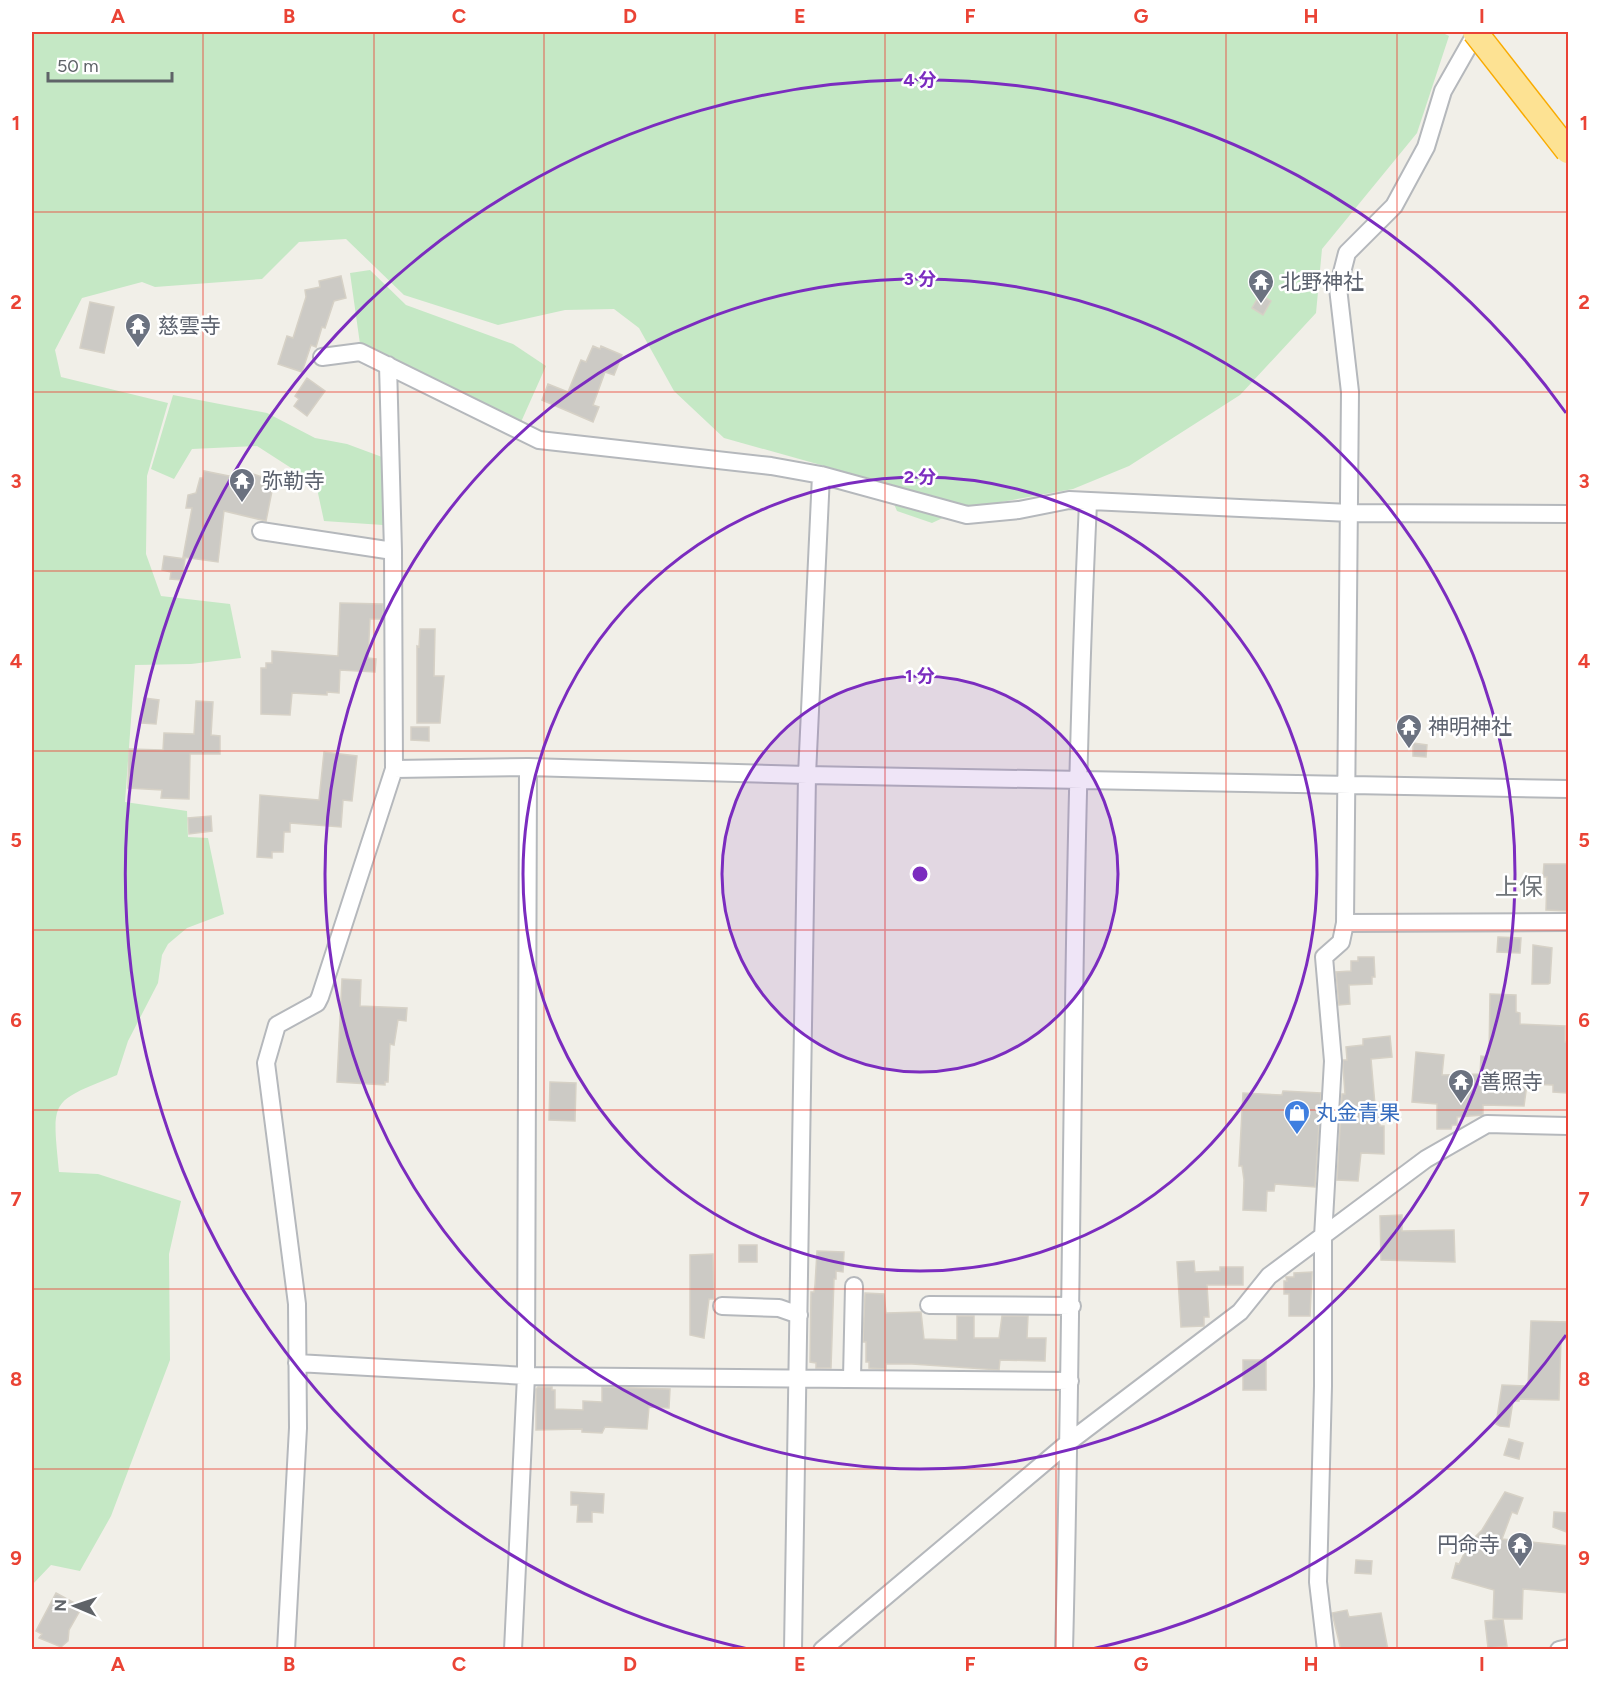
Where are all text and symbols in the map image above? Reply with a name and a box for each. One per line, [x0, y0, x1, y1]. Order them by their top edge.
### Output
text: A [111, 4, 126, 28]
text: B [283, 4, 295, 28]
text: C [452, 4, 466, 28]
text: D [623, 4, 637, 28]
text: E [794, 4, 806, 28]
text: F [964, 4, 976, 28]
text: G [1134, 4, 1149, 28]
text: H [1304, 4, 1319, 28]
text: I [1479, 4, 1485, 28]
scale bar [48, 45, 172, 83]
text: 50 m [57, 55, 99, 77]
text: 4 分 [903, 69, 937, 91]
text: 1 [12, 111, 20, 135]
text: 1 [1580, 111, 1588, 135]
temple icon: 北野神社 [1246, 267, 1276, 305]
text: 3 分 [904, 268, 936, 290]
place label: 北野神社 [1280, 269, 1364, 294]
text: 2 [10, 290, 22, 314]
text: 2 [1578, 290, 1590, 314]
temple icon: 慈雲寺 [123, 311, 153, 349]
place label: 慈雲寺 [158, 313, 221, 338]
temple icon: 弥勒寺 [227, 466, 257, 504]
text: 2 分 [904, 466, 936, 488]
place label: 弥勒寺 [262, 468, 325, 493]
text: 3 [10, 469, 22, 493]
text: 3 [1578, 469, 1590, 493]
text: 4 [10, 649, 23, 673]
text: 4 [1578, 649, 1591, 673]
text: 1 分 [905, 665, 935, 687]
temple icon: 神明神社 [1394, 712, 1424, 750]
place label: 神明神社 [1428, 714, 1512, 739]
text: 5 [10, 828, 22, 852]
text: 5 [1578, 828, 1590, 852]
centre of rings [910, 864, 930, 884]
district label: 上保 [1495, 872, 1543, 901]
text: 6 [10, 1008, 22, 1032]
text: 6 [1578, 1008, 1590, 1032]
temple icon: 善照寺 [1446, 1067, 1476, 1105]
place label: 善照寺 [1480, 1069, 1543, 1094]
shop icon: 丸金青果 [1282, 1098, 1312, 1136]
place label: 丸金青果 [1316, 1100, 1400, 1125]
text: 7 [10, 1187, 22, 1211]
text: 7 [1578, 1187, 1590, 1211]
text: 8 [10, 1367, 22, 1391]
text: 8 [1578, 1367, 1590, 1391]
temple icon: 円命寺 [1505, 1530, 1535, 1568]
place label: 円命寺 [1437, 1532, 1500, 1557]
text: 9 [10, 1546, 22, 1570]
text: 9 [1578, 1546, 1590, 1570]
north arrow [45, 1576, 105, 1636]
text: N [51, 1599, 70, 1612]
text: A [111, 1652, 126, 1676]
text: B [283, 1652, 295, 1676]
text: C [452, 1652, 466, 1676]
text: D [623, 1652, 637, 1676]
text: E [794, 1652, 806, 1676]
text: F [964, 1652, 976, 1676]
text: G [1134, 1652, 1149, 1676]
text: H [1304, 1652, 1319, 1676]
text: I [1479, 1652, 1485, 1676]

